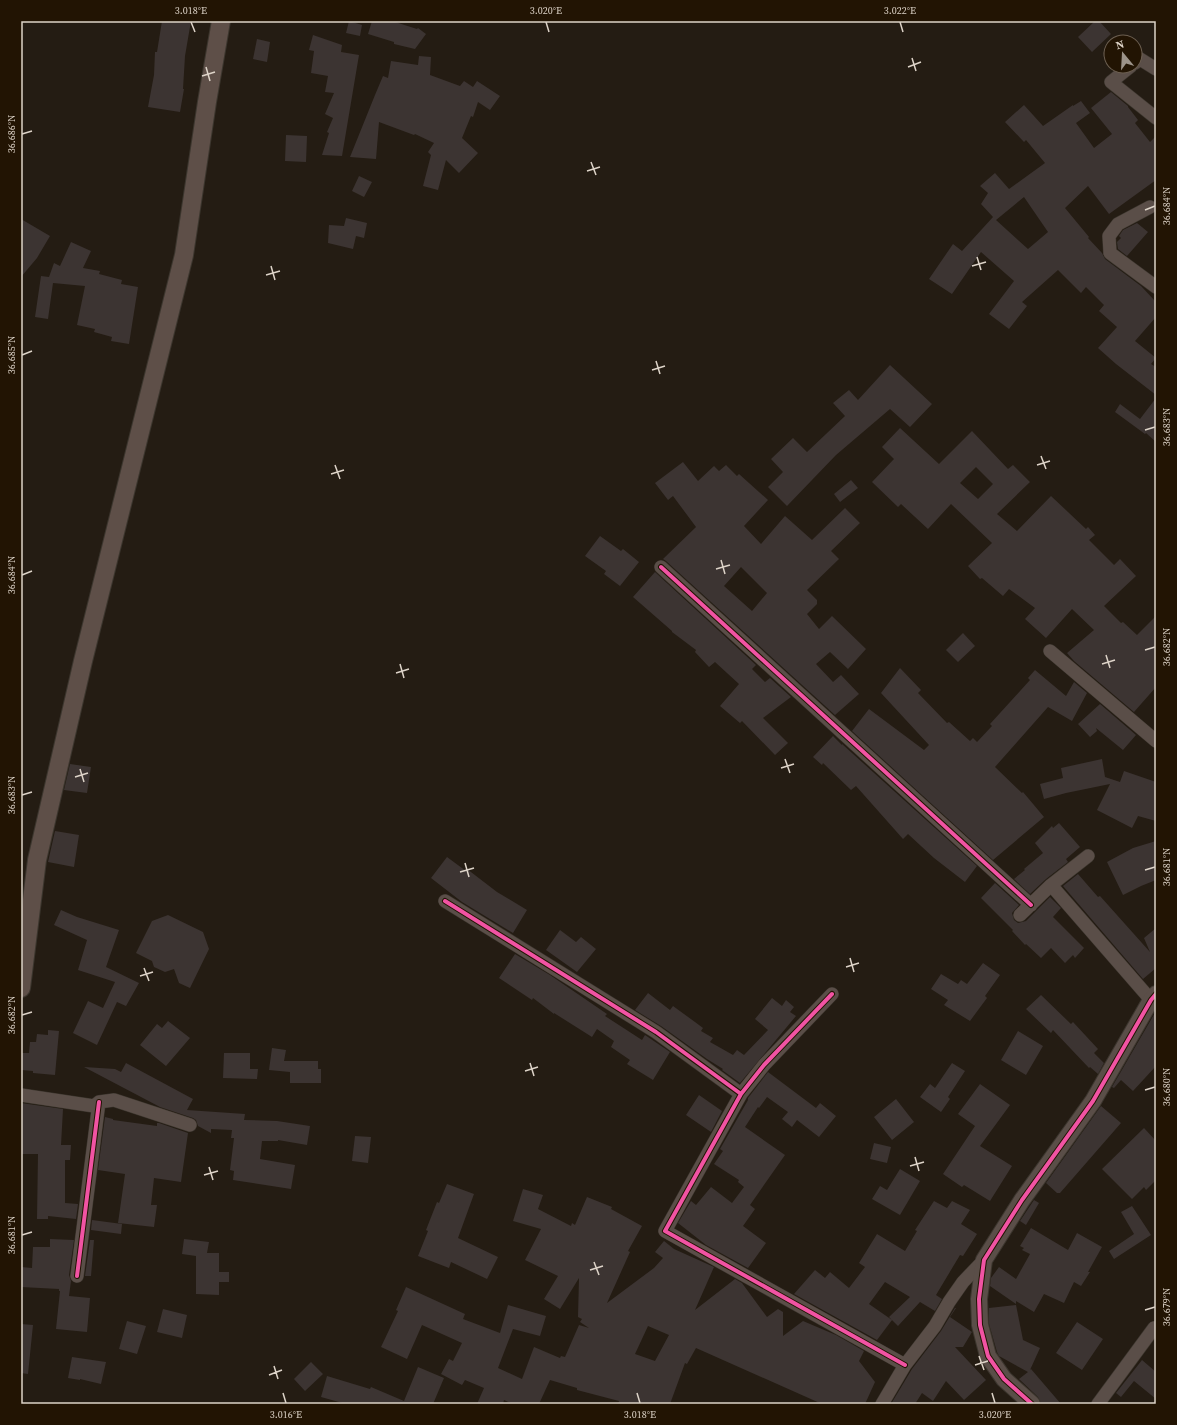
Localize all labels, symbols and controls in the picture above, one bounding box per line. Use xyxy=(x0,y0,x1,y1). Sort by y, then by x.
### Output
text: 3.018°E xyxy=(175,4,207,17)
text: 3.020°E xyxy=(530,4,562,17)
text: 3.022°E xyxy=(884,4,916,17)
north arrow xyxy=(1103,34,1143,74)
text: N xyxy=(1114,37,1126,53)
text: 36.686°N xyxy=(5,115,18,153)
text: 36.684°N xyxy=(1160,187,1173,225)
text: 36.685°N xyxy=(5,336,18,374)
text: 36.683°N xyxy=(1160,408,1173,446)
text: 36.684°N xyxy=(5,556,18,594)
text: 36.682°N xyxy=(1160,628,1173,666)
text: 36.683°N xyxy=(5,776,18,814)
text: 36.681°N xyxy=(1160,848,1173,886)
text: 36.682°N xyxy=(5,996,18,1034)
text: 36.680°N xyxy=(1160,1068,1173,1106)
text: 36.681°N xyxy=(5,1216,18,1254)
text: 36.679°N xyxy=(1160,1288,1173,1326)
text: 3.016°E xyxy=(270,1408,302,1421)
text: 3.018°E xyxy=(624,1408,656,1421)
text: 3.020°E xyxy=(979,1408,1011,1421)

